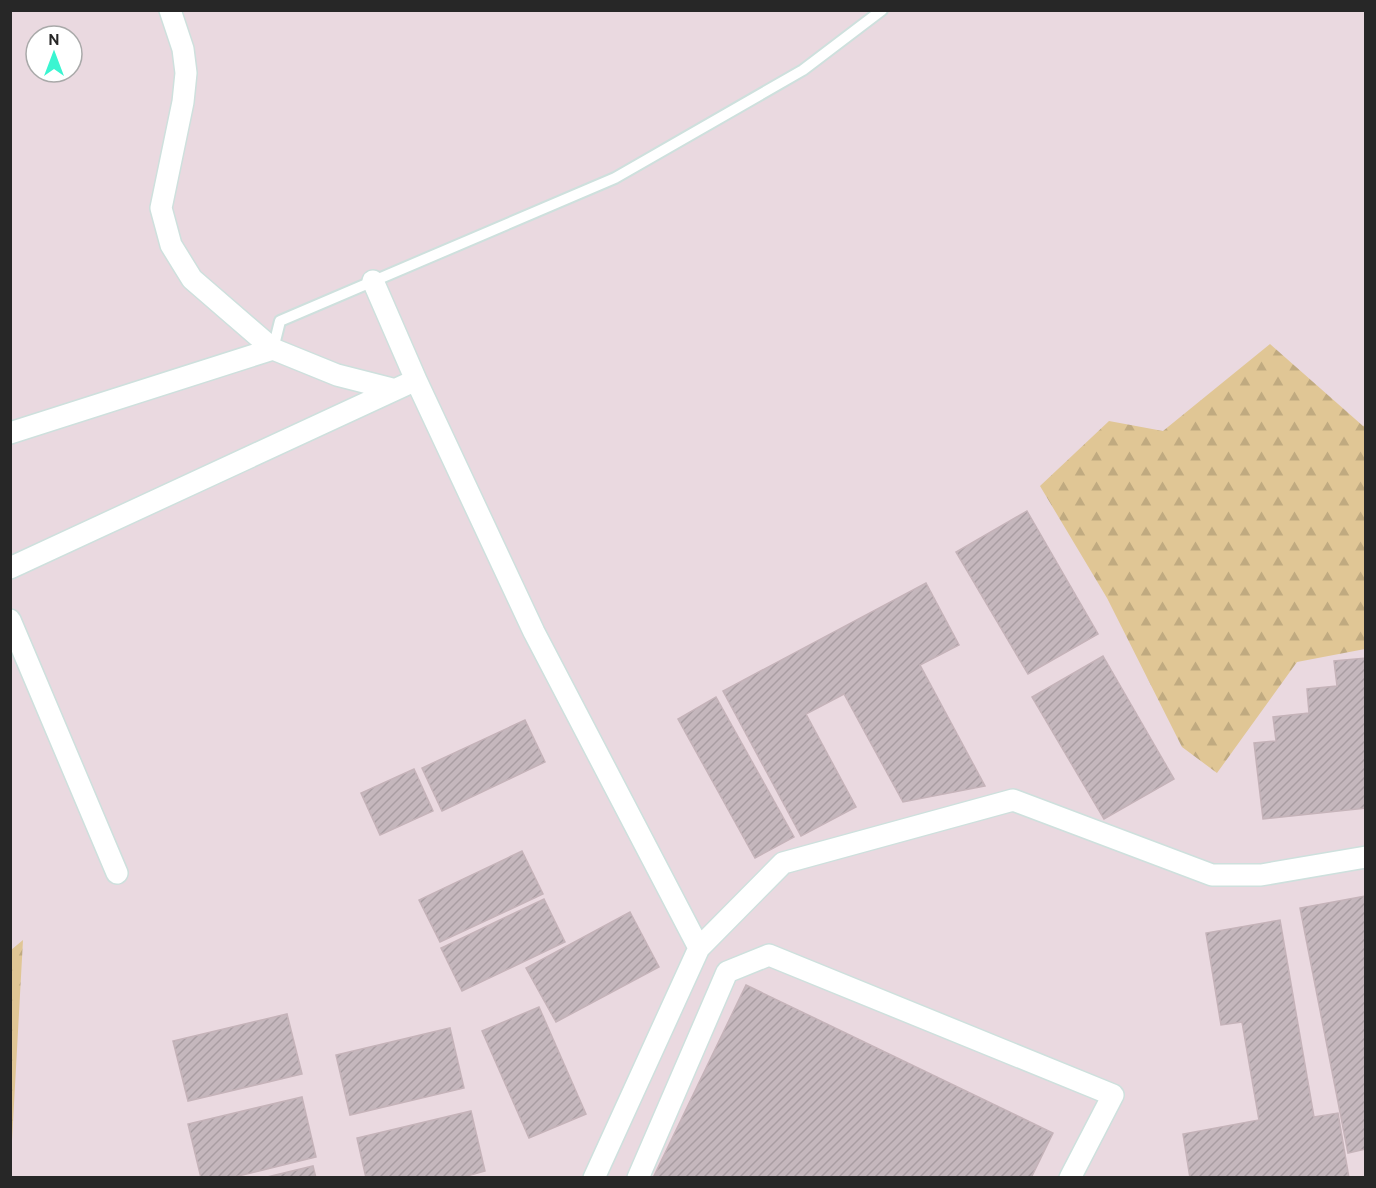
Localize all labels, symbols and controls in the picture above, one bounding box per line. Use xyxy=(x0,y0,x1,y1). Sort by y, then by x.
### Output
north arrow xyxy=(24,24,84,84)
text: N xyxy=(48,30,60,49)

